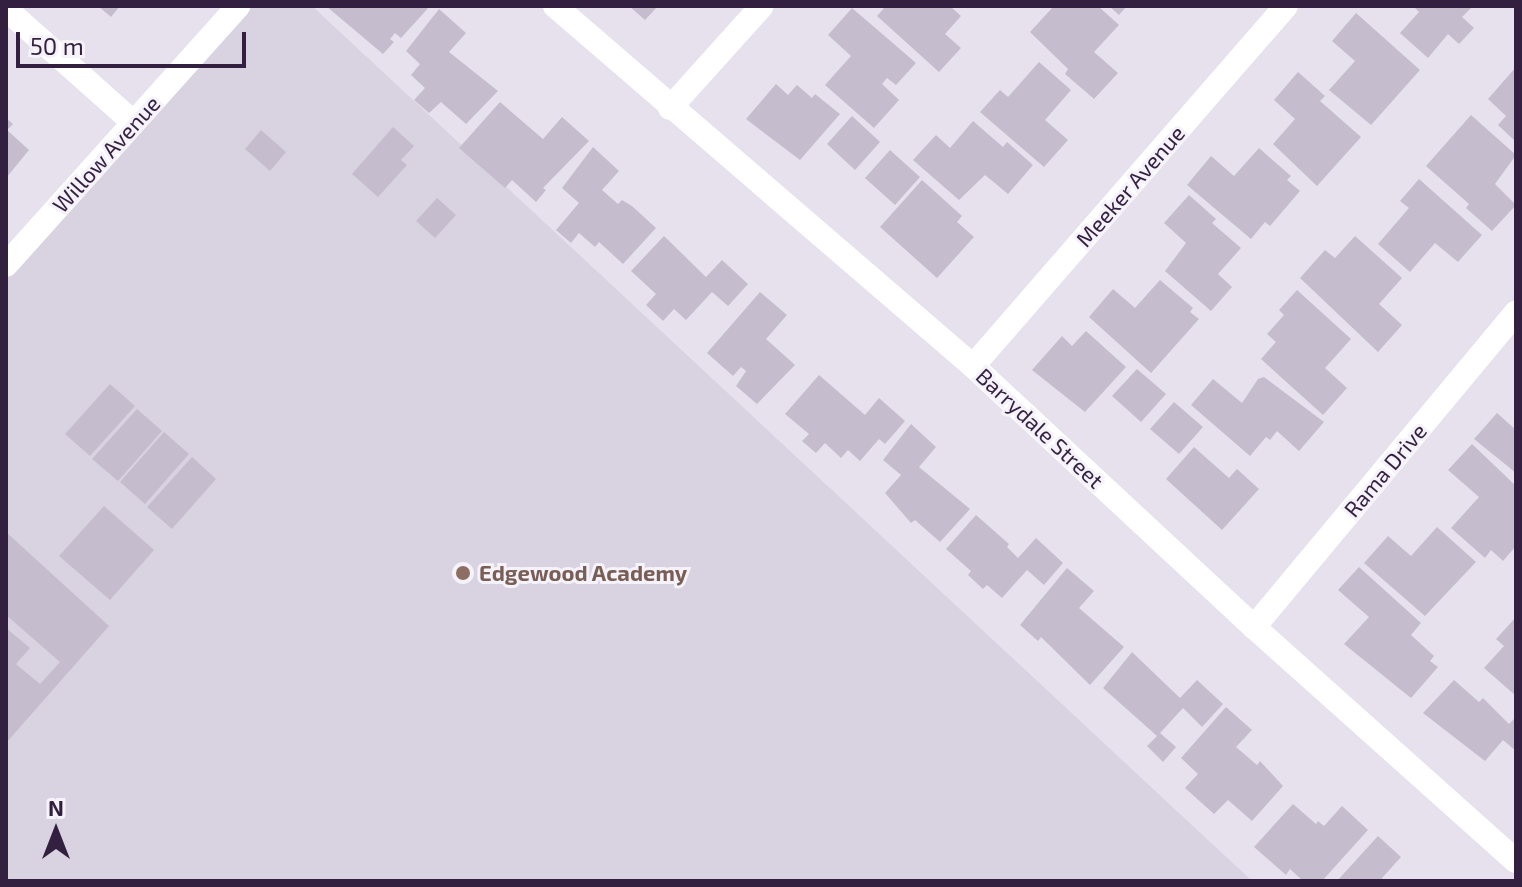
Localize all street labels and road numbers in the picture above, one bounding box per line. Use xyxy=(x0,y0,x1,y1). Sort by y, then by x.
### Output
street label: Willow Avenue xyxy=(46,90,166,218)
street label: Meeker Avenue xyxy=(1070,120,1190,252)
street label: Barrydale Street xyxy=(971,362,1109,494)
street label: Rama Drive xyxy=(1338,418,1432,522)

